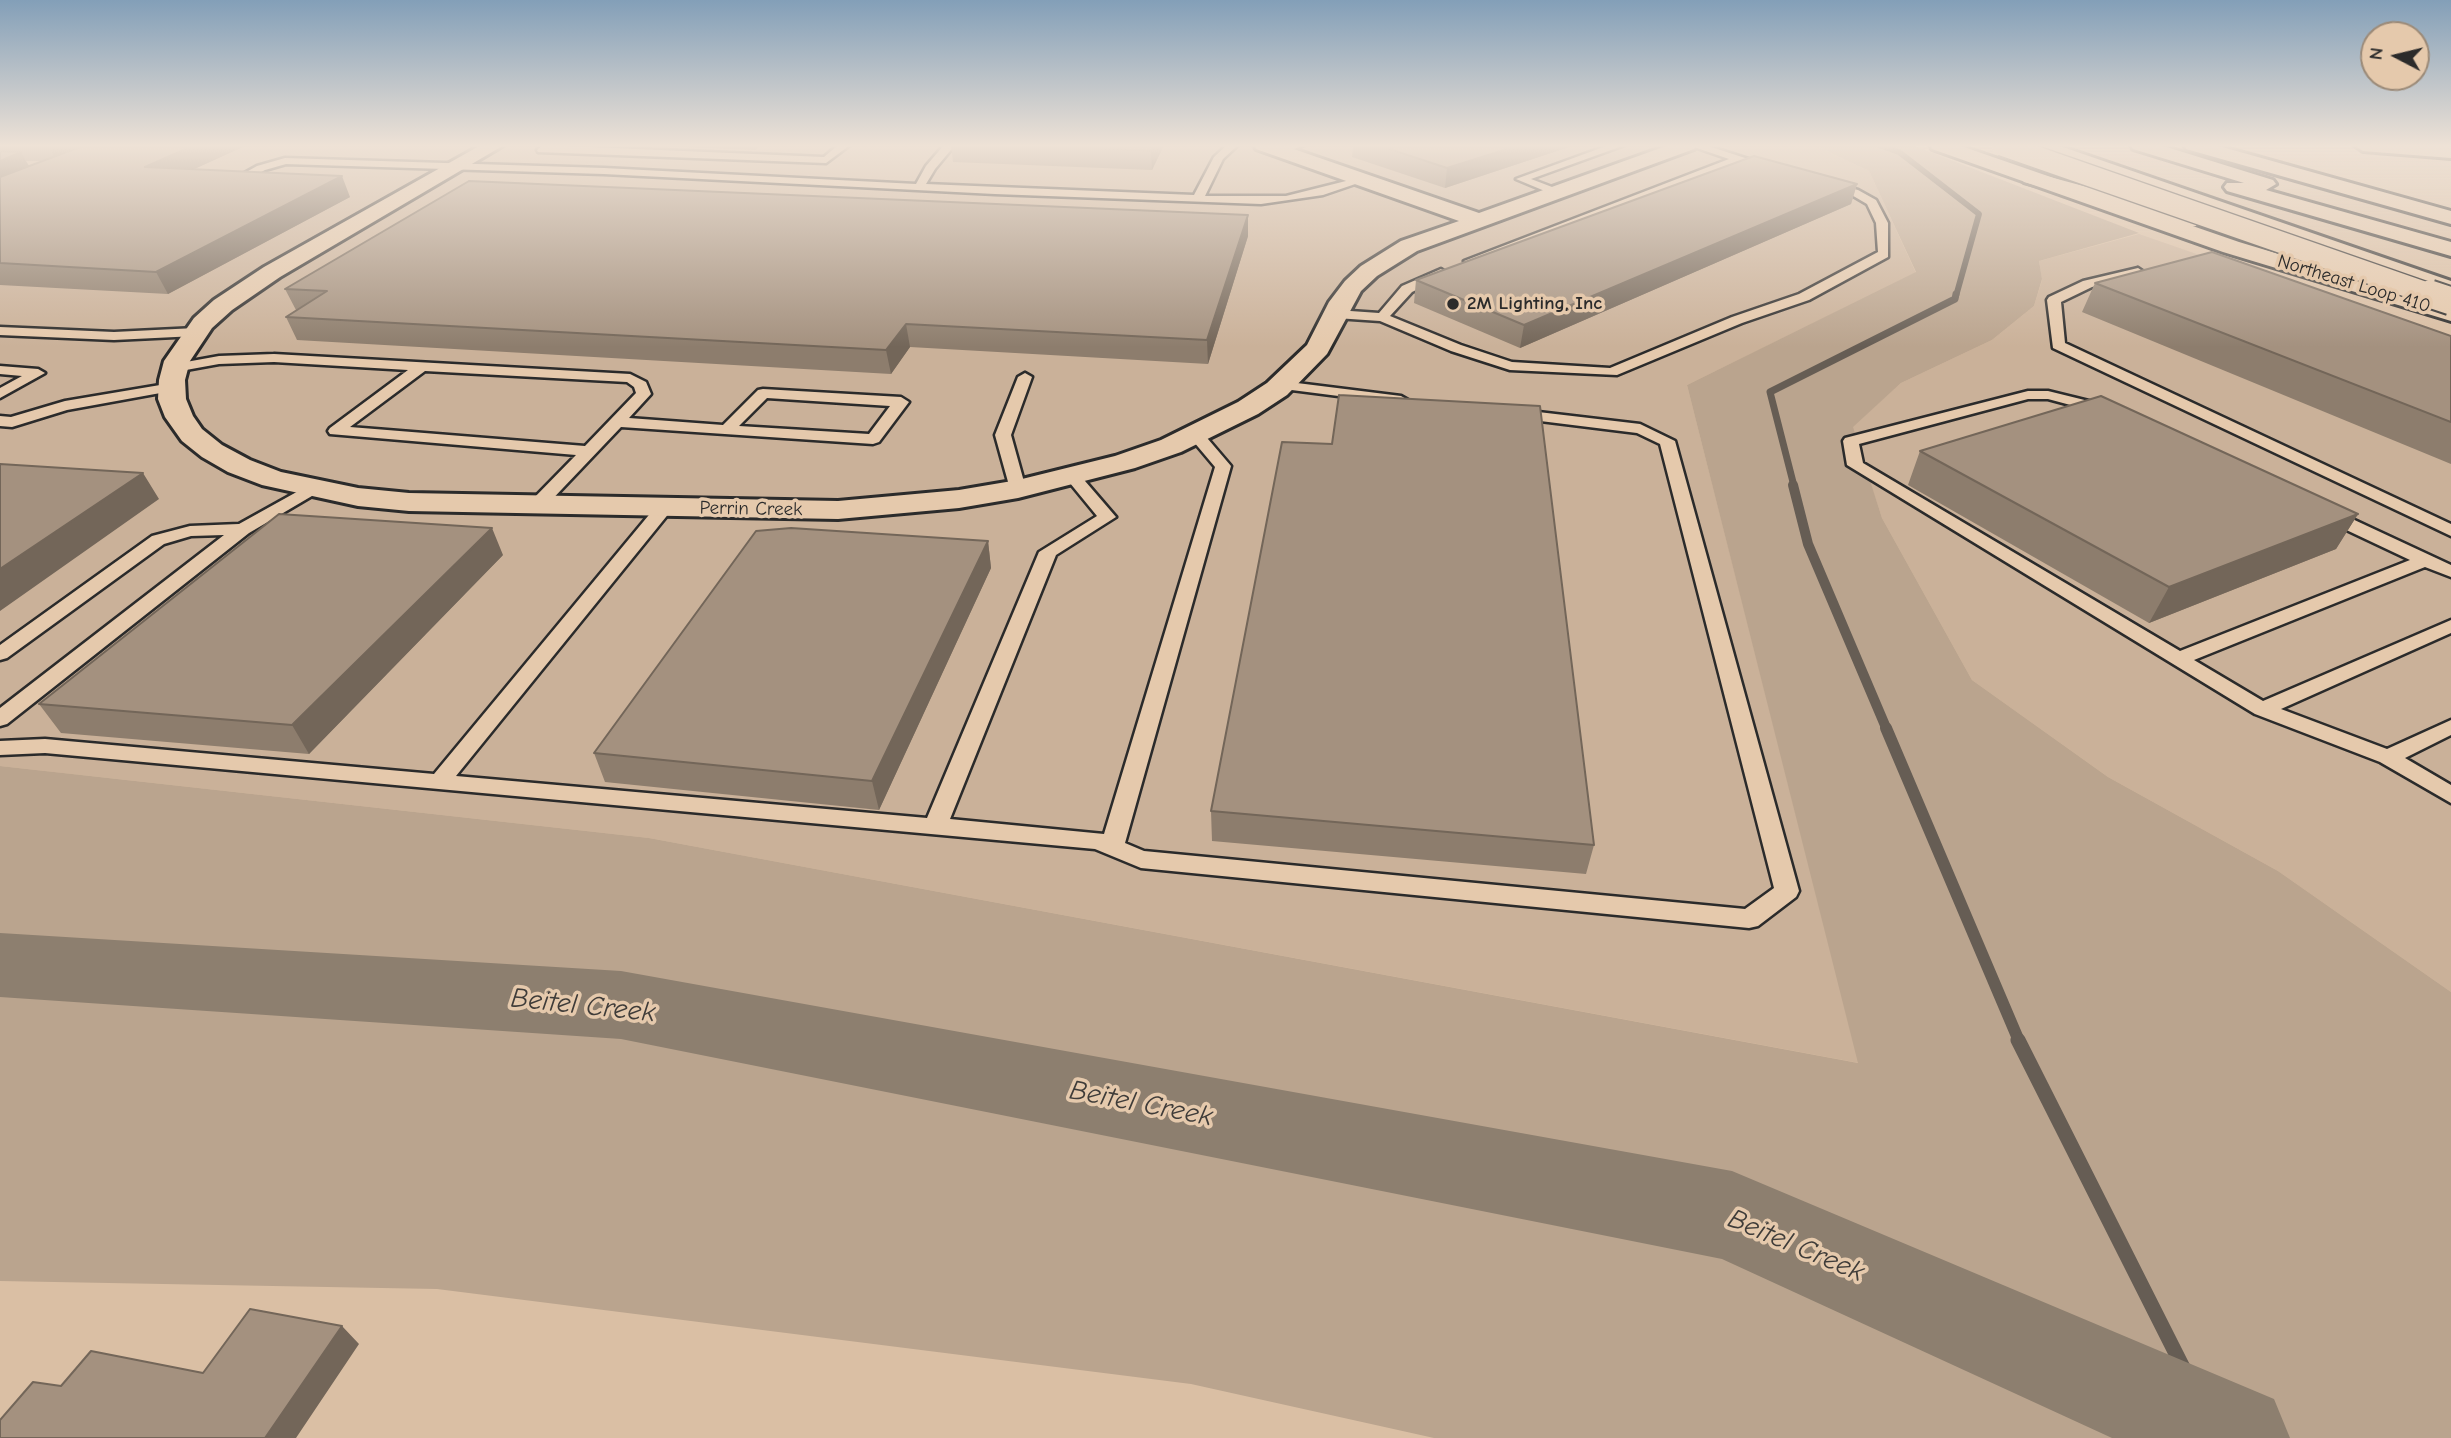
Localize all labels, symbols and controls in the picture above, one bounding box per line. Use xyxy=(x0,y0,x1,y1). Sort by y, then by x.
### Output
north arrow xyxy=(2360,21,2430,91)
text: N xyxy=(2364,46,2388,61)
street label: Northeast Loop 410 xyxy=(2275,250,2433,318)
place label: 2M Lighting, Inc xyxy=(1467,293,1602,315)
marker: 2M Lighting, Inc xyxy=(1445,296,1461,312)
street label: Perrin Creek xyxy=(699,497,803,521)
water label: Beitel Creek xyxy=(509,982,657,1030)
water label: Beitel Creek xyxy=(1067,1074,1215,1134)
water label: Beitel Creek xyxy=(1723,1202,1869,1290)

